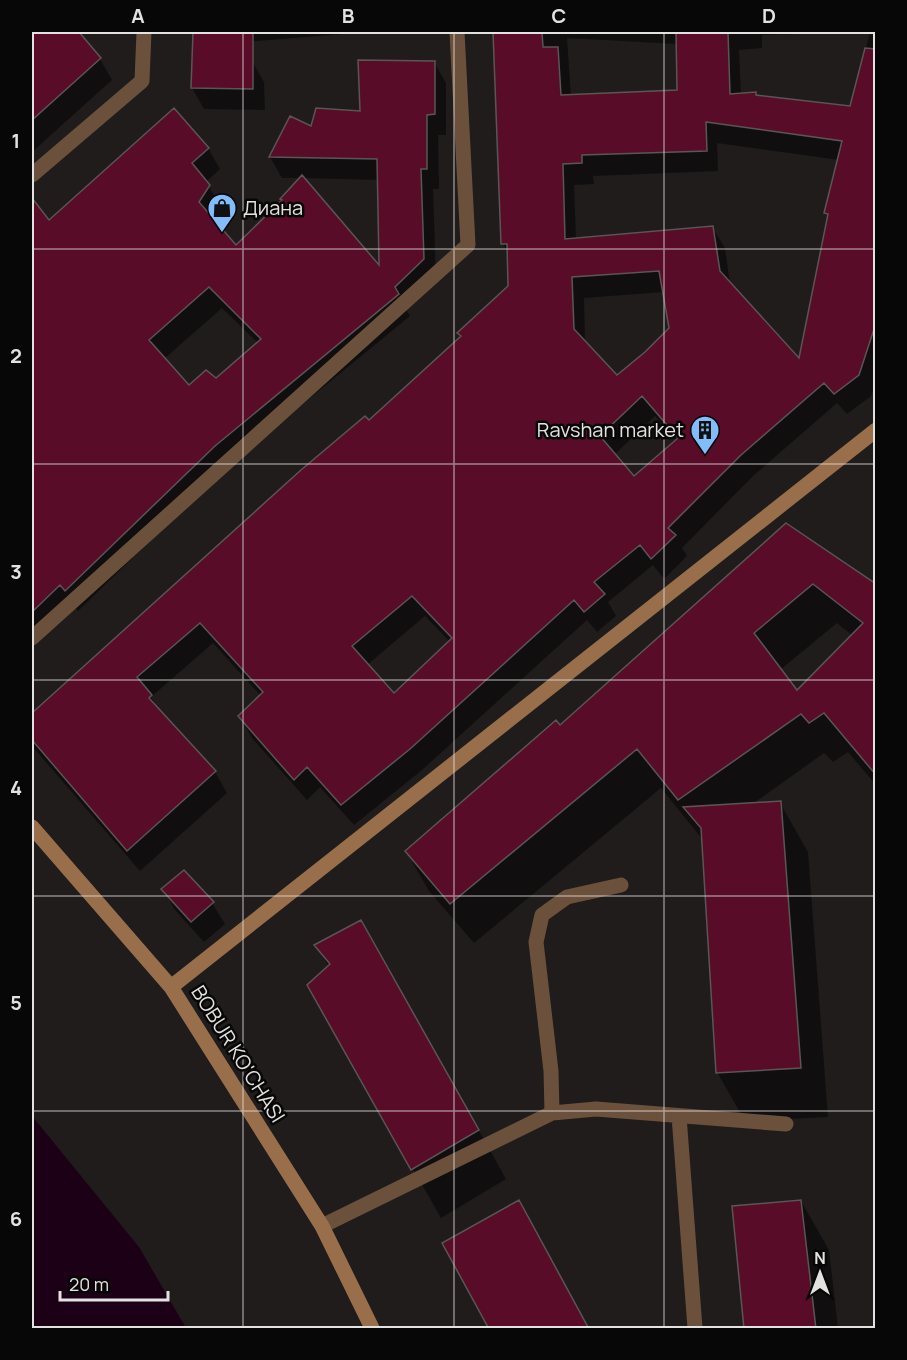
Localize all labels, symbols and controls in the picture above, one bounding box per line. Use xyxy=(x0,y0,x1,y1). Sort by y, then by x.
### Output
text: A xyxy=(131,2,145,29)
text: B xyxy=(342,2,355,29)
text: C xyxy=(552,2,566,29)
text: D xyxy=(762,2,776,29)
text: 1 xyxy=(12,127,20,154)
shop icon: Диана xyxy=(206,192,238,234)
place label: Диана xyxy=(243,194,303,221)
text: 2 xyxy=(10,342,22,369)
building icon: Ravshan market xyxy=(689,414,721,456)
place label: Ravshan market xyxy=(537,416,684,443)
text: 3 xyxy=(10,558,22,585)
text: 4 xyxy=(10,774,22,801)
street label: BOBUR KO'CHASI xyxy=(185,980,291,1127)
text: 5 xyxy=(10,989,22,1016)
text: 6 xyxy=(10,1205,22,1232)
north arrow xyxy=(790,1243,850,1303)
text: N xyxy=(814,1247,826,1269)
scale bar xyxy=(60,1264,168,1302)
text: 20 m xyxy=(69,1272,109,1296)

